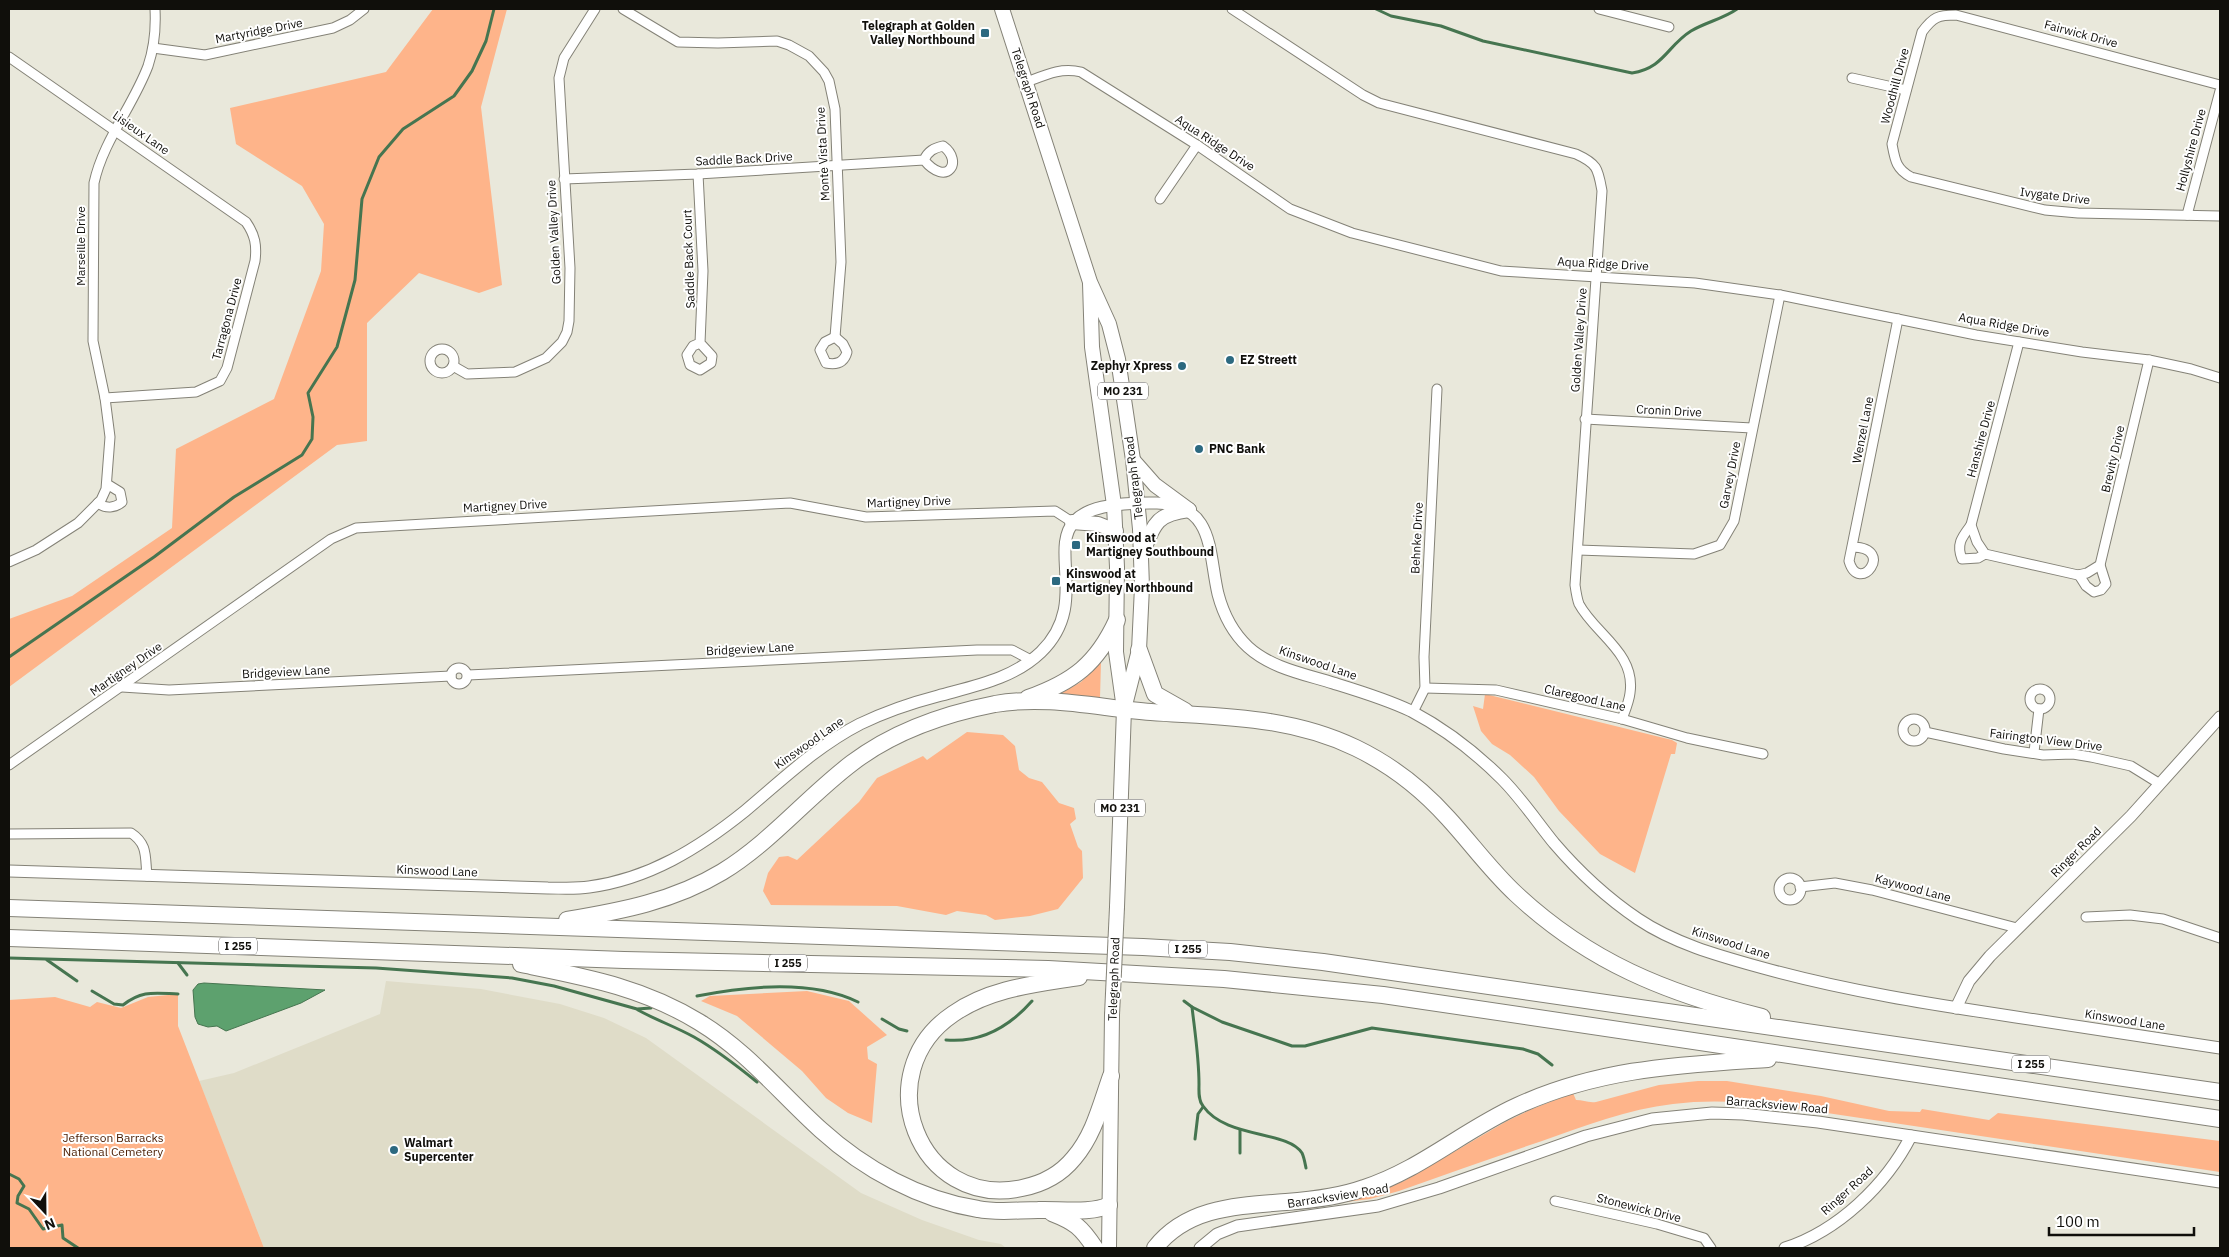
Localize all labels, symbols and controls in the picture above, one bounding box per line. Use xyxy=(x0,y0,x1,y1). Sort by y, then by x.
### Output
street label: Martyridge Drive xyxy=(214,15,304,46)
street label: Fairwick Drive xyxy=(2043,17,2120,51)
place label: Telegraph at Golden Valley Northbound xyxy=(862,18,975,47)
marker: Telegraph at Golden Valley Northbound xyxy=(979,27,991,39)
street label: Telegraph Road xyxy=(1008,46,1049,130)
street label: Woodhill Drive xyxy=(1877,46,1912,125)
street label: Monte Vista Drive xyxy=(813,106,832,201)
street label: Hollyshire Drive xyxy=(2172,107,2209,193)
street label: Lisieux Lane xyxy=(110,108,173,158)
street label: Aqua Ridge Drive xyxy=(1173,111,1258,174)
street label: Saddle Back Drive xyxy=(695,148,793,169)
street label: Golden Valley Drive xyxy=(543,179,564,285)
street label: Ivygate Drive xyxy=(2019,184,2091,207)
street label: Marseille Drive xyxy=(73,206,88,286)
street label: Saddle Back Court xyxy=(679,209,698,309)
street label: Aqua Ridge Drive xyxy=(1557,254,1650,273)
street label: Tarragona Drive xyxy=(208,276,245,362)
street label: Golden Valley Drive xyxy=(1567,287,1590,393)
street label: Aqua Ridge Drive xyxy=(1958,309,2051,340)
place label: EZ Streett xyxy=(1240,352,1297,367)
marker: EZ Streett xyxy=(1224,354,1236,366)
place label: Zephyr Xpress xyxy=(1091,358,1172,373)
marker: Zephyr Xpress xyxy=(1176,360,1188,372)
road number: MO 231 xyxy=(1098,382,1148,400)
street label: Wenzel Lane xyxy=(1849,395,1876,465)
street label: Hanshire Drive xyxy=(1963,398,1998,479)
street label: Cronin Drive xyxy=(1636,401,1703,420)
street label: Brevity Drive xyxy=(2098,423,2128,494)
street label: Telegraph Road xyxy=(1121,436,1146,521)
street label: Garvey Drive xyxy=(1716,440,1743,510)
place label: PNC Bank xyxy=(1209,441,1265,456)
marker: PNC Bank xyxy=(1193,443,1205,455)
street label: Martigney Drive xyxy=(867,493,952,510)
street label: Martigney Drive xyxy=(463,496,548,515)
street label: Behnke Drive xyxy=(1407,501,1426,574)
place label: Kinswood at Martigney Southbound xyxy=(1086,530,1214,559)
marker: Kinswood at Martigney Southbound xyxy=(1070,539,1082,551)
place label: Kinswood at Martigney Northbound xyxy=(1066,566,1193,595)
marker: Kinswood at Martigney Northbound xyxy=(1050,575,1062,587)
street label: Martigney Drive xyxy=(87,638,165,699)
street label: Bridgeview Lane xyxy=(706,639,795,658)
street label: Kinswood Lane xyxy=(1277,642,1359,683)
street label: Bridgeview Lane xyxy=(242,662,331,681)
street label: Claregood Lane xyxy=(1543,681,1628,714)
street label: Kinswood Lane xyxy=(771,713,847,772)
street label: Fairington View Drive xyxy=(1989,725,2104,754)
road number: MO 231 xyxy=(1095,800,1145,816)
street label: Ringer Road xyxy=(2047,823,2104,880)
street label: Kinswood Lane xyxy=(396,862,478,879)
street label: Kaywood Lane xyxy=(1874,870,1953,905)
street label: Kinswood Lane xyxy=(1690,923,1773,962)
street label: Telegraph Road xyxy=(1105,937,1122,1021)
road number: I 255 xyxy=(219,938,257,954)
road number: I 255 xyxy=(1169,941,1207,958)
road number: I 255 xyxy=(769,954,807,971)
street label: Kinswood Lane xyxy=(2084,1006,2167,1033)
road number: I 255 xyxy=(2012,1056,2050,1072)
street label: Barracksview Road xyxy=(1725,1093,1829,1116)
park label: Jefferson Barracks National Cemetery xyxy=(62,1130,164,1159)
place label: Walmart Supercenter xyxy=(404,1135,474,1164)
marker: Walmart Supercenter xyxy=(388,1144,400,1156)
street label: Ringer Road xyxy=(1817,1163,1876,1218)
street label: Barracksview Road xyxy=(1286,1180,1390,1211)
north arrow xyxy=(20,1187,70,1237)
street label: Stonewick Drive xyxy=(1595,1190,1683,1225)
scale bar xyxy=(2049,1204,2194,1236)
text: 100 m xyxy=(2056,1212,2100,1231)
text: N xyxy=(42,1214,58,1234)

